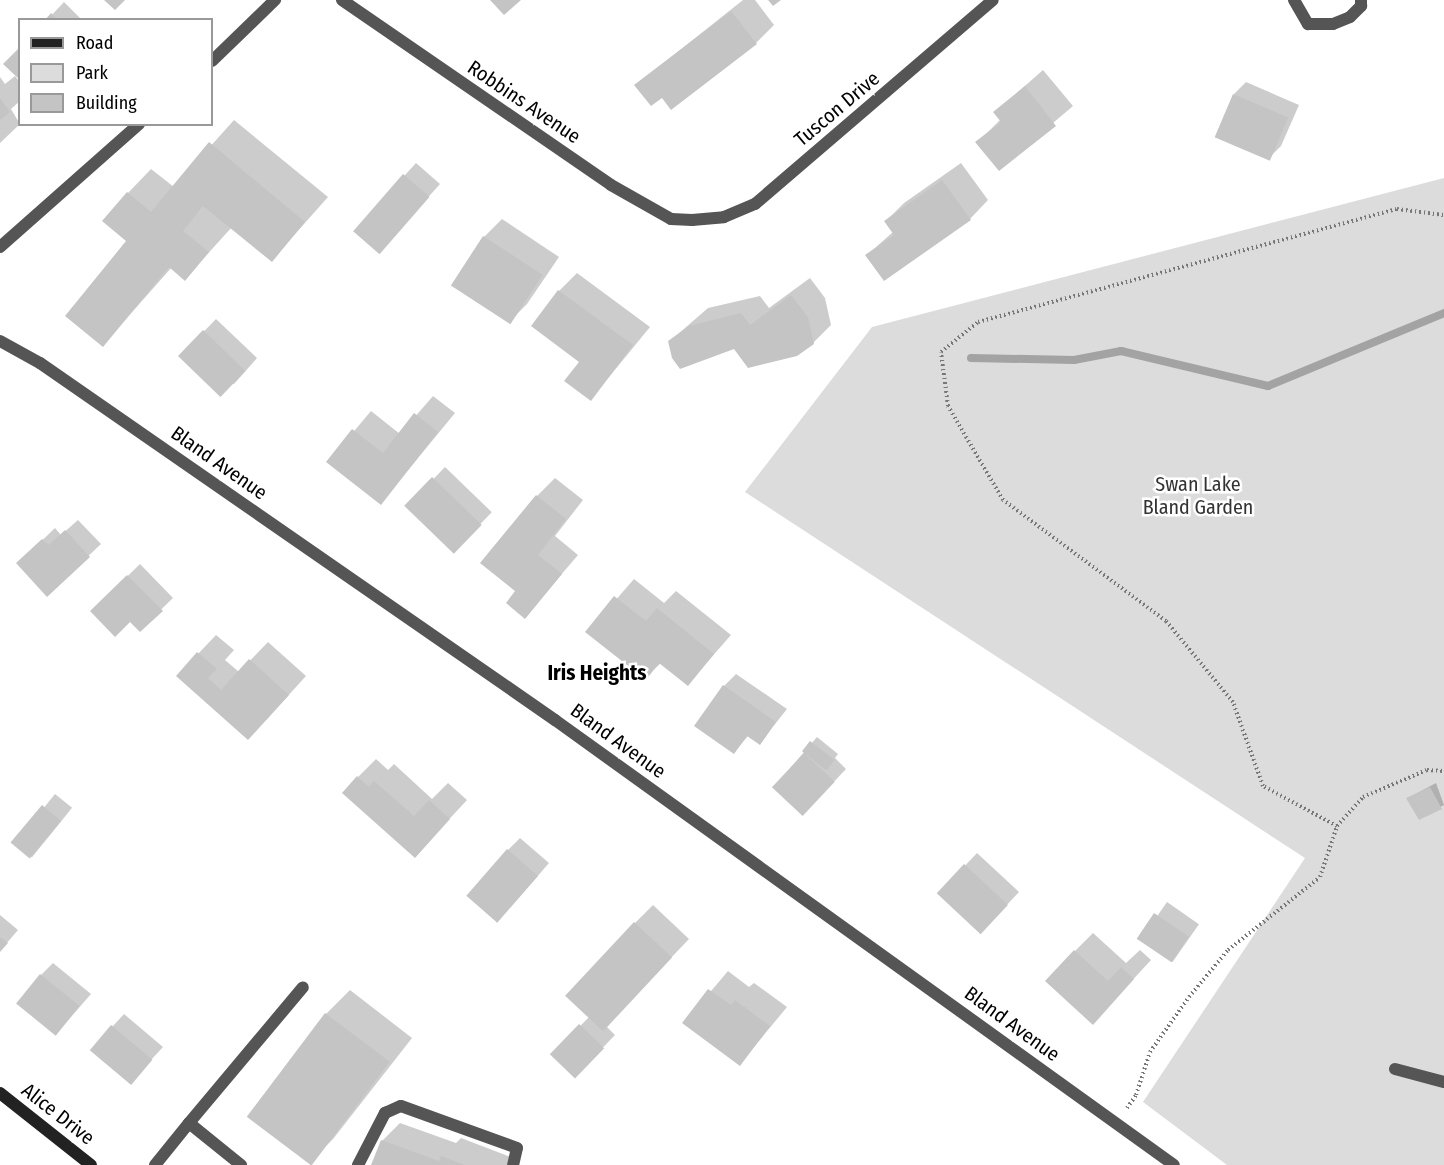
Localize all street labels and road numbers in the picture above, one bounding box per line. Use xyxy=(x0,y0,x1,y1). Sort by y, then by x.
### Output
street label: Robbins Avenue xyxy=(463,55,585,149)
street label: Tuscon Drive xyxy=(790,66,884,152)
street label: Bland Avenue xyxy=(166,421,272,505)
street label: Bland Avenue xyxy=(566,698,670,784)
street label: Bland Avenue xyxy=(960,981,1064,1067)
street label: Alice Drive xyxy=(17,1078,99,1150)

